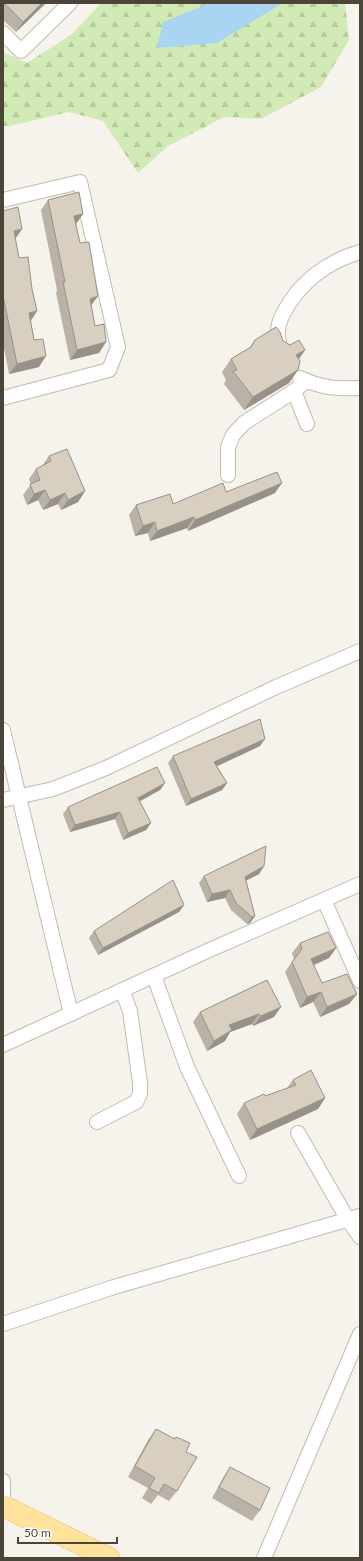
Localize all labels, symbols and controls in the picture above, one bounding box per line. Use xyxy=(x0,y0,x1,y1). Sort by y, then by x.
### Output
scale bar xyxy=(18,1519,117,1545)
text: 50 m xyxy=(24,1525,51,1540)

